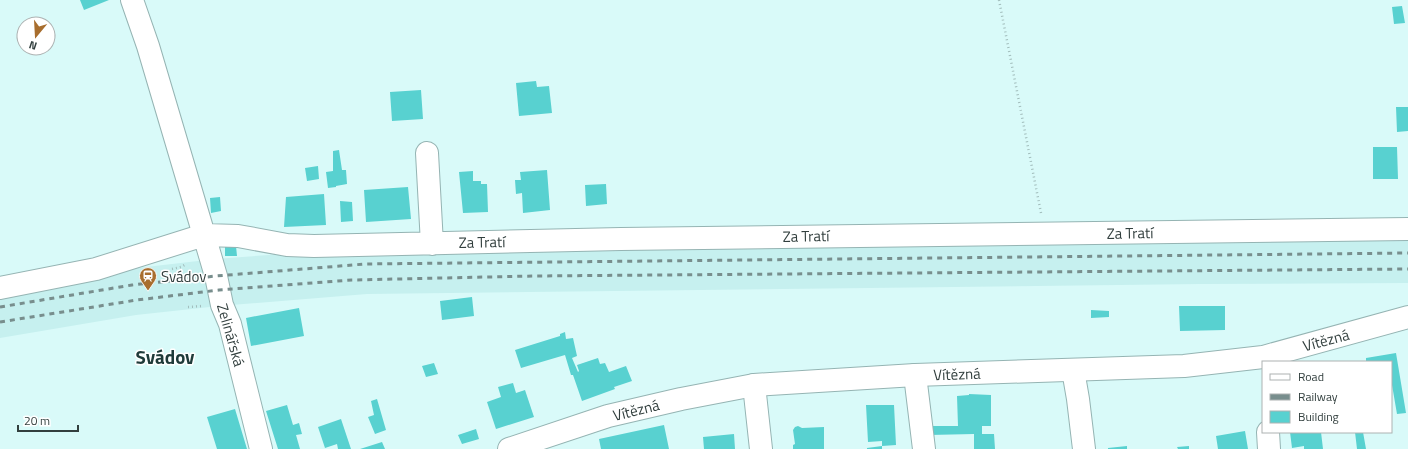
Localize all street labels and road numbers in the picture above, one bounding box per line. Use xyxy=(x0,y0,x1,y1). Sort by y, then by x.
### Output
street label: Za Tratí xyxy=(1106,221,1155,245)
street label: Za Tratí xyxy=(782,224,831,248)
street label: Za Tratí xyxy=(458,230,507,254)
street label: Zelinářská xyxy=(211,301,251,370)
street label: Vítězná xyxy=(1300,323,1352,357)
street label: Vítězná xyxy=(933,362,981,386)
street label: Vítězná xyxy=(610,393,662,427)

